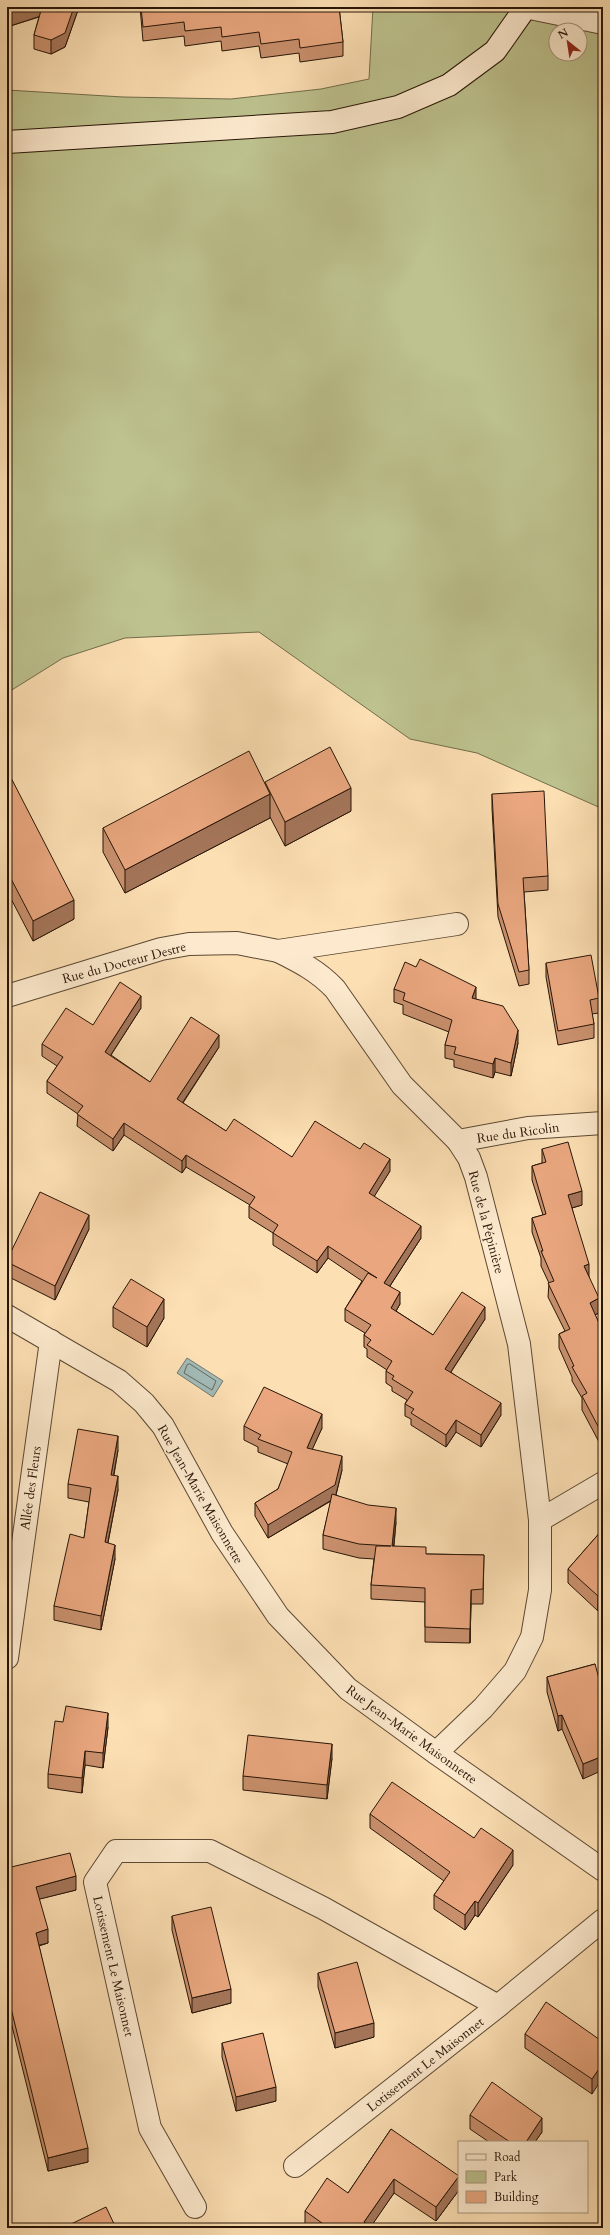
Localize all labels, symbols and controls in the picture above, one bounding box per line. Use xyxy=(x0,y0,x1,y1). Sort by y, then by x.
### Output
north arrow xyxy=(548,22,588,62)
text: N xyxy=(555,25,572,43)
street label: Rue du Docteur Destre xyxy=(60,938,188,988)
street label: Rue du Ricolin xyxy=(476,1118,561,1148)
street label: Rue de la Pépinière xyxy=(464,1169,508,1276)
street label: Rue Jean-Marie Maisonnette xyxy=(153,1422,247,1567)
street label: Allée des Fleurs xyxy=(16,1445,46,1531)
street label: Rue Jean-Marie Maisonnette xyxy=(342,1681,481,1789)
street label: Lotissement Le Maisonnet xyxy=(88,1894,138,2038)
street label: Lotissement Le Maisonnet xyxy=(363,2013,488,2116)
legend xyxy=(458,2141,588,2213)
text: Road xyxy=(494,2149,521,2165)
text: Park xyxy=(494,2169,518,2185)
text: Building xyxy=(494,2189,539,2205)

